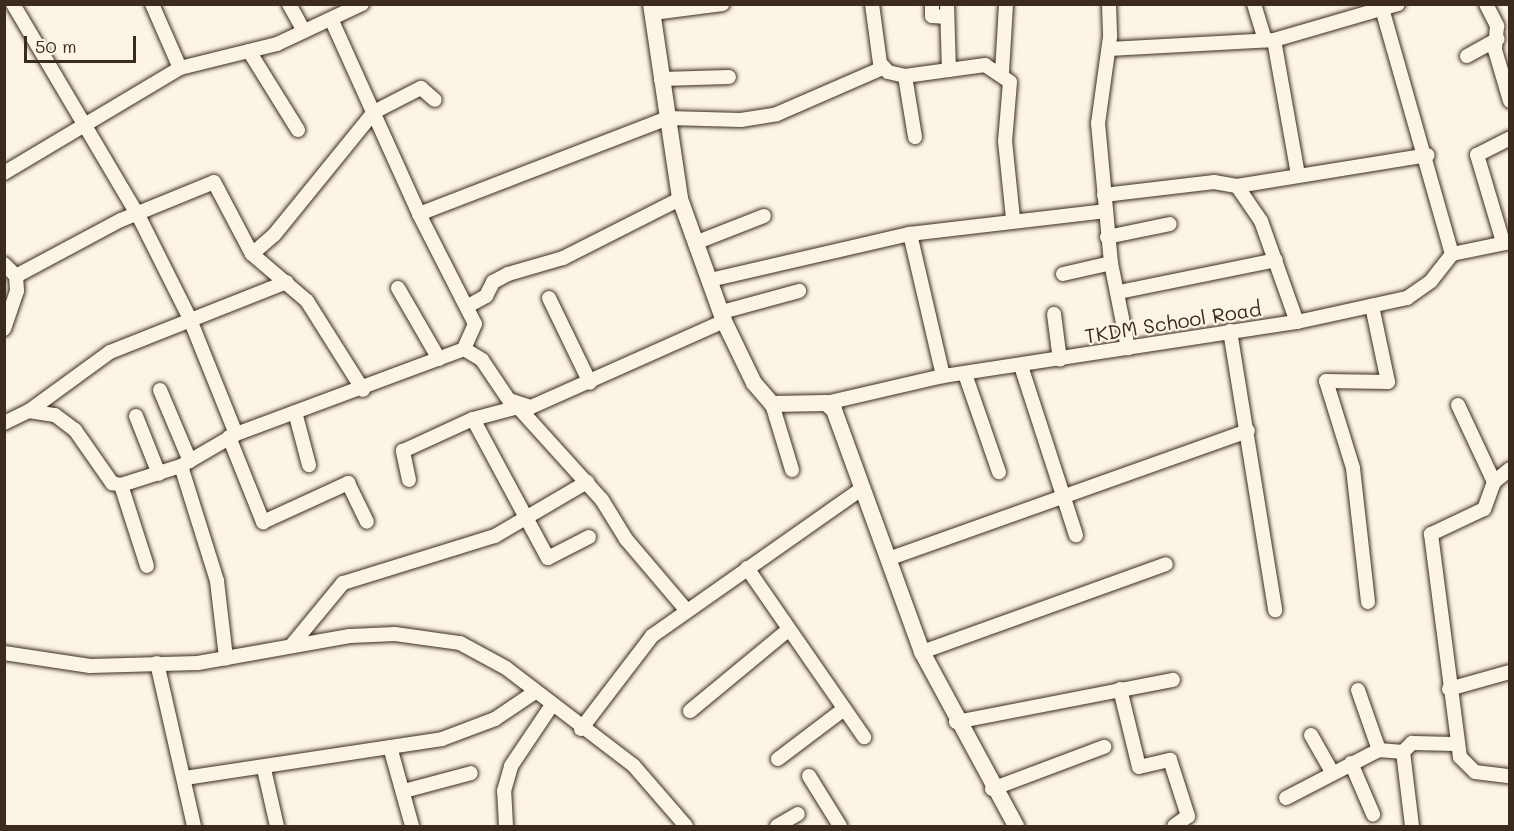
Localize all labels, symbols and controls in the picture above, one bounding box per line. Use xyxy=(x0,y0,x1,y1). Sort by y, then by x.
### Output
scale bar xyxy=(27,24,140,62)
text: 50 m xyxy=(35,34,77,58)
street label: TKDM School Road xyxy=(1083,296,1263,348)

